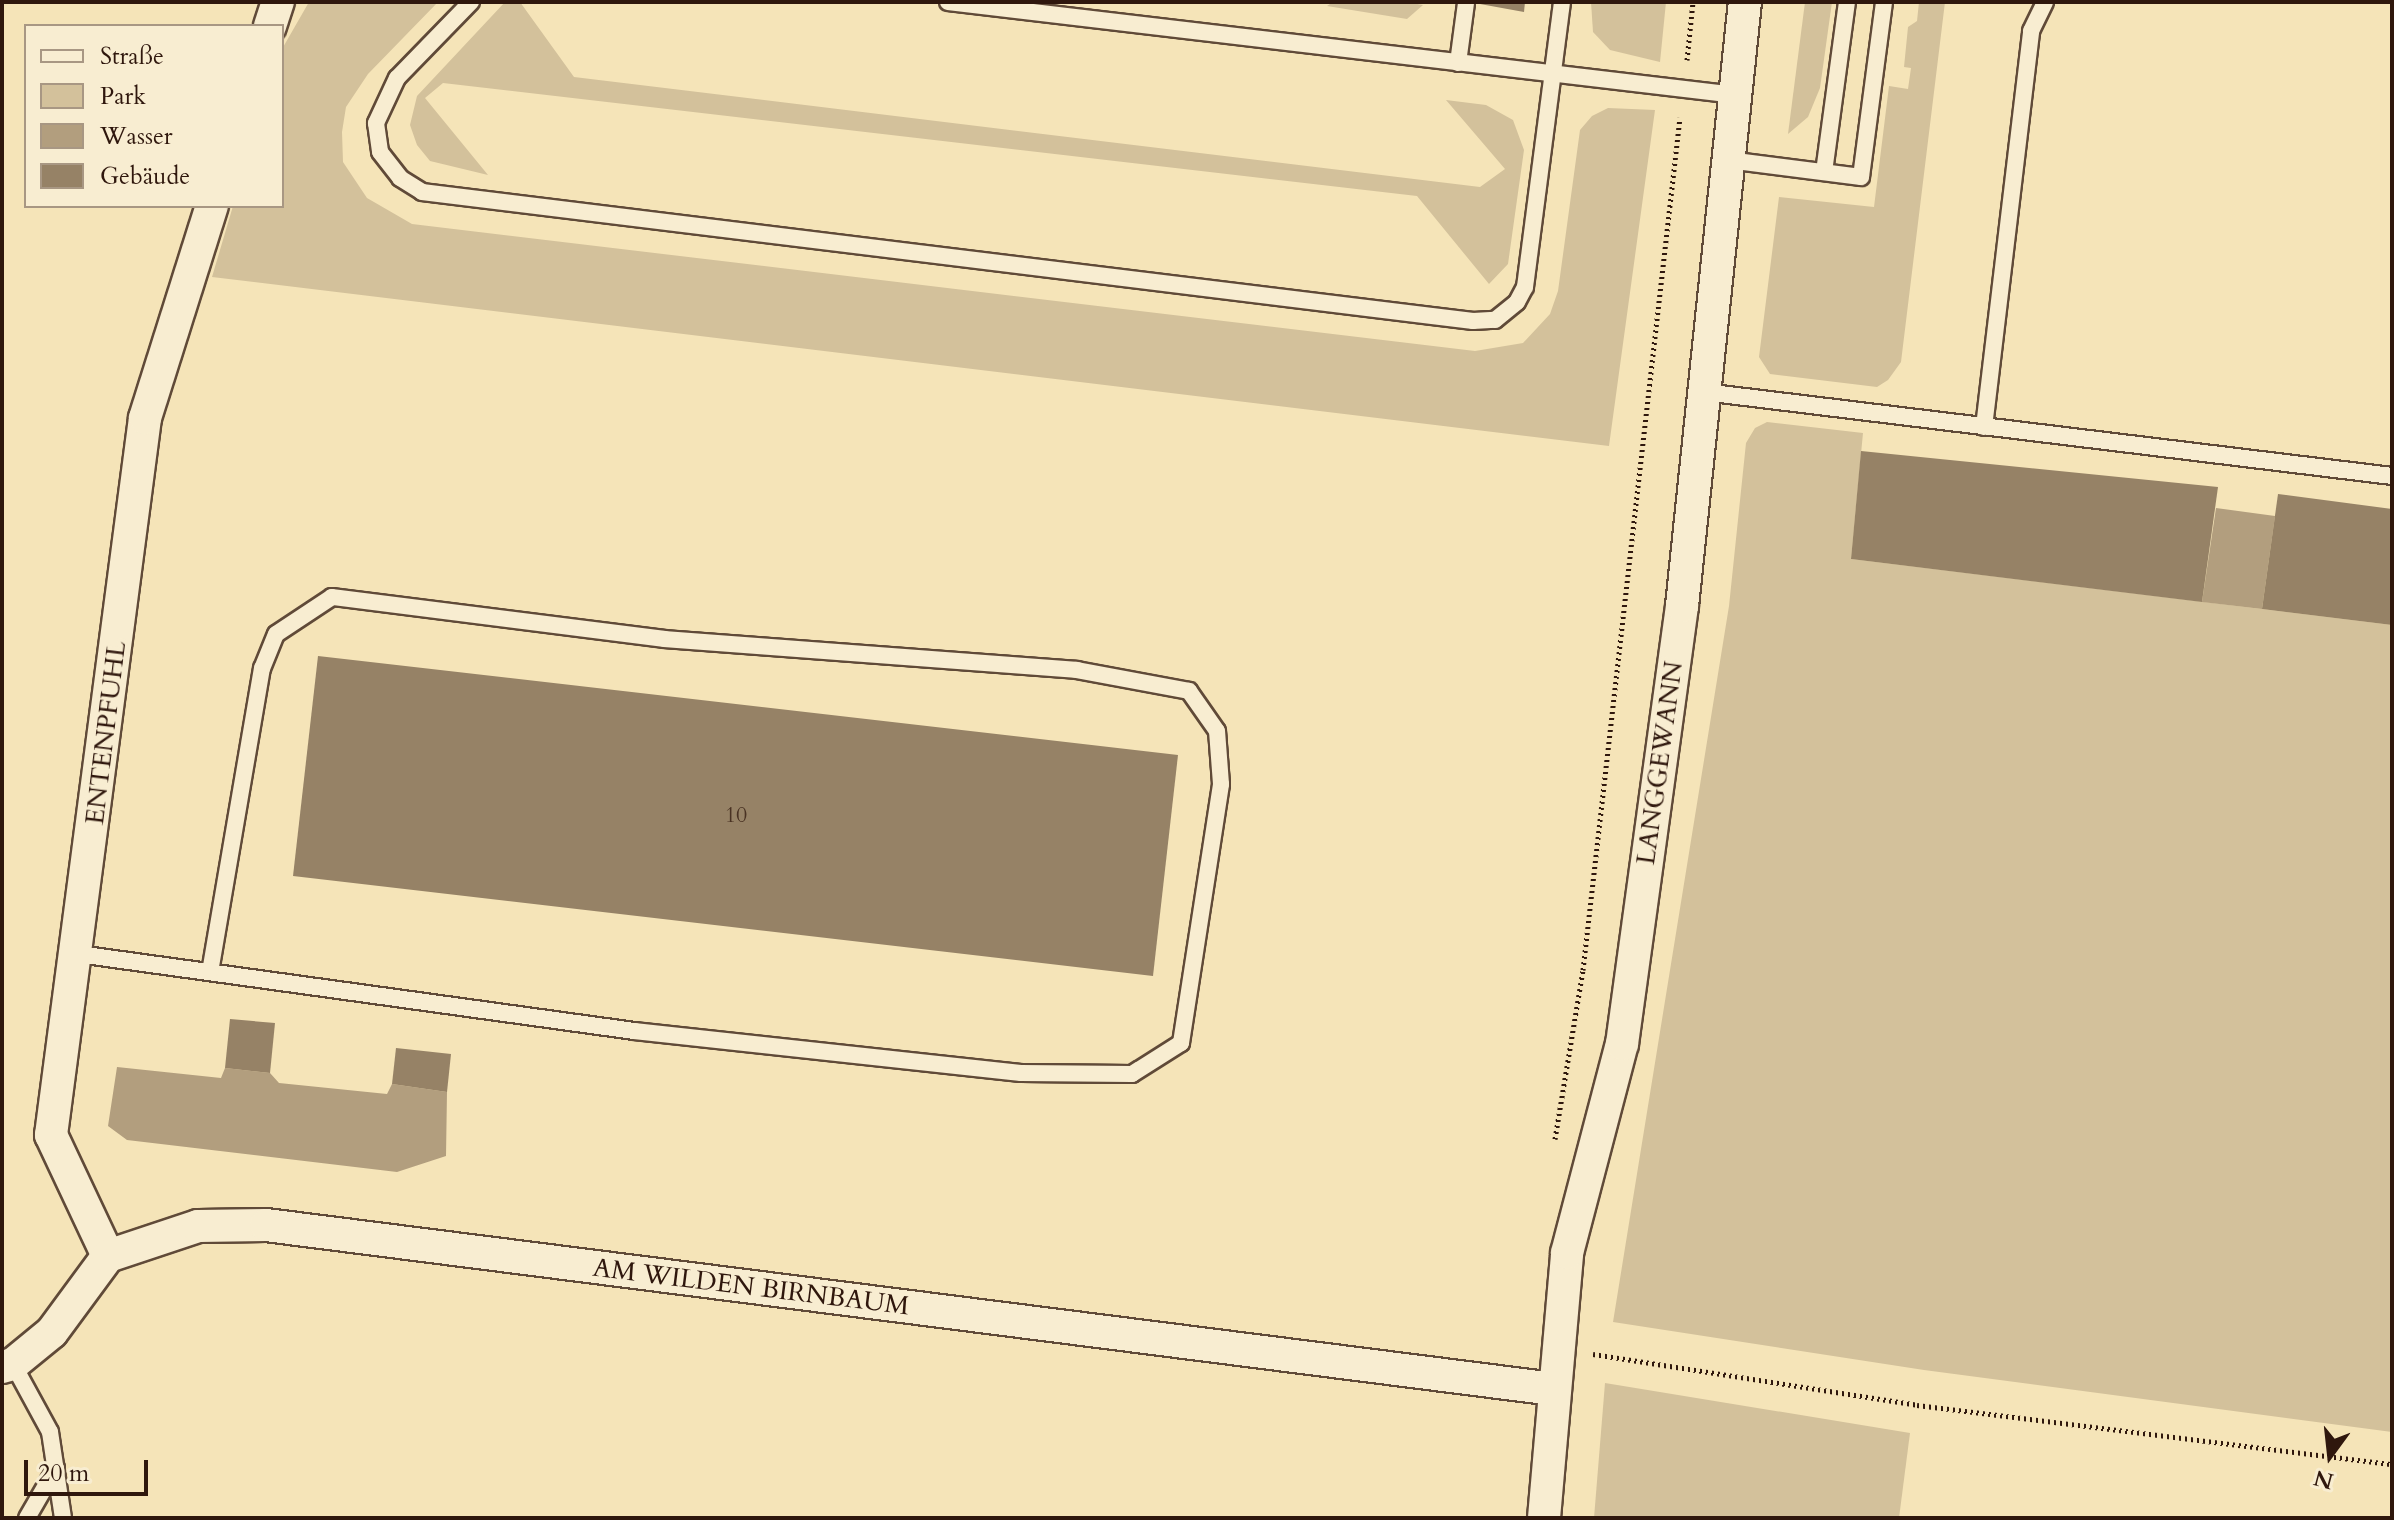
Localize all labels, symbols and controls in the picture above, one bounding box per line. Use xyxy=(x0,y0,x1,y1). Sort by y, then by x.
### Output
legend xyxy=(24,24,284,208)
text: Straße xyxy=(100,40,164,73)
text: Park xyxy=(100,80,146,113)
text: Wasser xyxy=(100,120,173,153)
text: Gebäude xyxy=(100,160,190,193)
street label: ENTENPFUHL xyxy=(79,640,133,826)
street label: LANGGEWANN xyxy=(1630,659,1690,867)
house number: 10 xyxy=(725,803,747,829)
street label: AM WILDEN BIRNBAUM xyxy=(591,1252,911,1322)
north arrow xyxy=(2290,1416,2370,1496)
scale bar xyxy=(28,1444,152,1494)
text: 20 m xyxy=(38,1457,89,1490)
text: N xyxy=(2311,1462,2337,1496)

